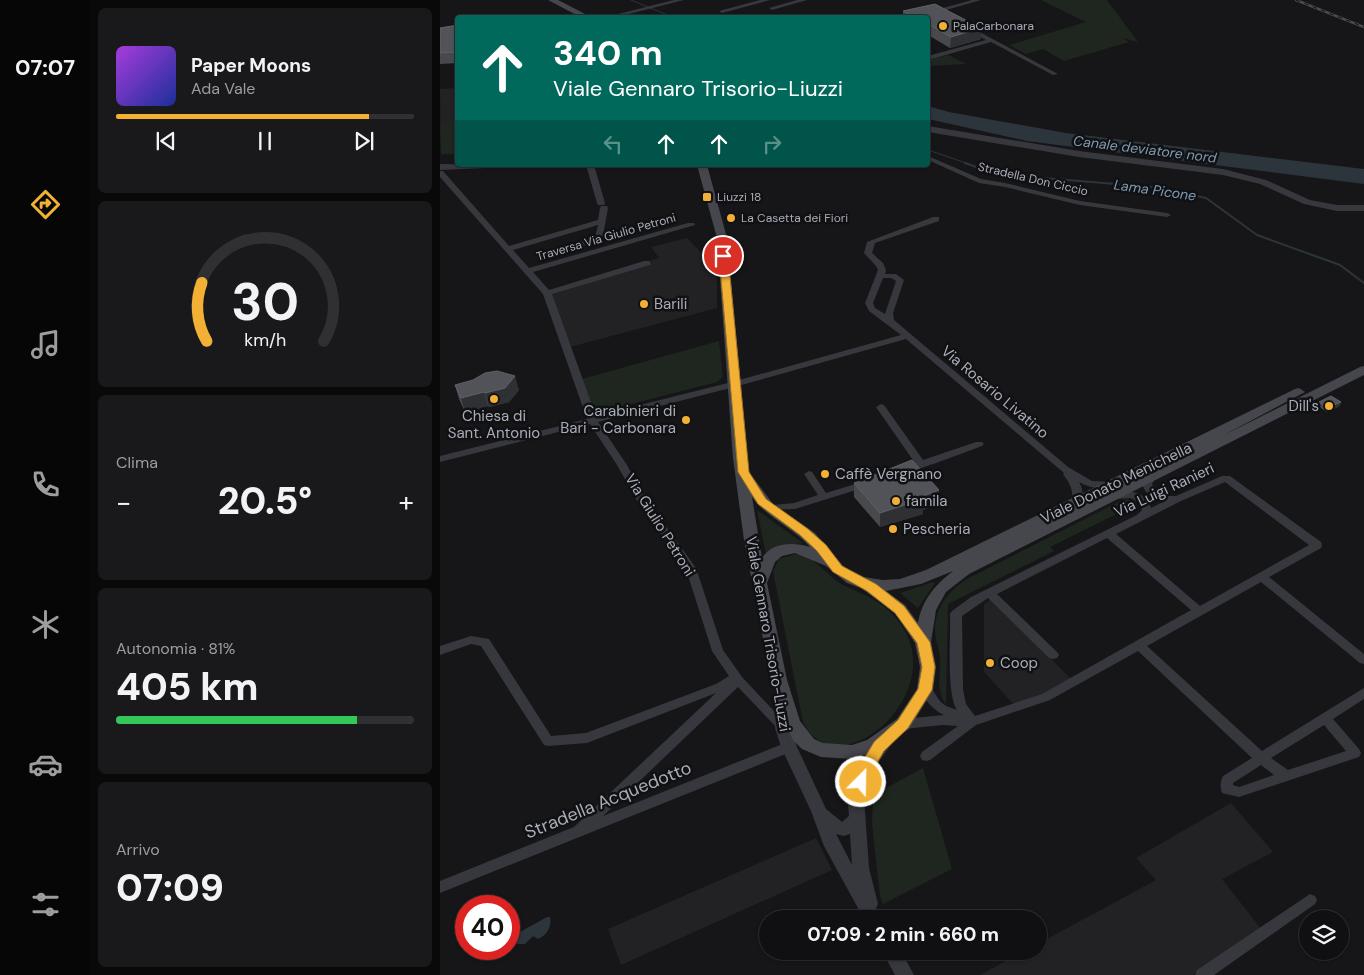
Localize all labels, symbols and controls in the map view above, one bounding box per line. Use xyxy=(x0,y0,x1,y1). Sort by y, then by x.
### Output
place label: PalaCarbonara xyxy=(953,18,1034,34)
marker: PalaCarbonara xyxy=(937,20,949,32)
text: 340 m xyxy=(553,30,663,76)
icon: ahead xyxy=(470,35,535,100)
text: 07:07 xyxy=(15,53,75,82)
text: Paper Moons xyxy=(191,53,311,78)
text: Viale Gennaro Trisorio-Liuzzi xyxy=(553,74,843,103)
text: Ada Vale xyxy=(191,78,255,99)
icon: previous xyxy=(152,127,180,155)
icon: pause xyxy=(251,127,279,155)
icon: next xyxy=(350,127,378,155)
icon: left xyxy=(599,130,627,158)
icon: ahead xyxy=(652,130,680,158)
icon: ahead xyxy=(705,130,733,158)
icon: right xyxy=(758,130,786,158)
water label: Canale deviatore nord xyxy=(1072,131,1218,167)
street label: Stradella Don Ciccio xyxy=(976,159,1090,199)
water label: Lama Picone xyxy=(1113,175,1197,205)
icon: directions xyxy=(28,187,63,222)
place label: Liuzzi 18 xyxy=(717,189,761,205)
marker: Liuzzi 18 xyxy=(701,191,713,203)
street label: Traversa Via Giulio Petroni xyxy=(534,209,678,265)
place label: La Casetta dei Fiori xyxy=(741,210,848,226)
marker: La Casetta dei Fiori xyxy=(725,212,737,224)
pin xyxy=(702,235,744,277)
icon: arrive xyxy=(709,242,737,270)
text: 30 xyxy=(231,268,299,336)
place label: Barili xyxy=(654,294,687,314)
marker: Barili xyxy=(638,298,650,310)
icon: music xyxy=(28,327,63,362)
text: km/h xyxy=(244,328,286,352)
street label: Via Rosario Livatino xyxy=(937,341,1053,443)
marker: Chiesa di Sant. Antonio xyxy=(488,393,500,405)
place label: Dill's xyxy=(1288,396,1319,416)
marker: Dill's xyxy=(1323,400,1335,412)
place label: Carabinieri di Bari - Carbonara xyxy=(560,401,676,438)
place label: Chiesa di Sant. Antonio xyxy=(448,406,540,443)
marker: Carabinieri di Bari - Carbonara xyxy=(680,414,692,426)
street label: Viale Donato Menichella xyxy=(1037,438,1195,528)
text: Clima xyxy=(116,452,158,473)
street label: Via Luigi Ranieri xyxy=(1111,458,1217,522)
place label: Caffè Vergnano xyxy=(835,464,942,484)
icon: phone xyxy=(28,467,63,502)
marker: Caffè Vergnano xyxy=(819,468,831,480)
street label: Via Giulio Petroni xyxy=(620,470,700,580)
text: 20.5° xyxy=(218,476,312,526)
text: − xyxy=(116,484,131,521)
text: + xyxy=(399,484,414,521)
place label: famila xyxy=(906,491,947,511)
marker: famila xyxy=(890,495,902,507)
place label: Pescheria xyxy=(903,519,970,539)
marker: Pescheria xyxy=(887,523,899,535)
street label: Viale Gennaro Trisorio-Liuzzi xyxy=(741,535,795,733)
icon: climate xyxy=(28,607,63,642)
text: Autonomia · 81% xyxy=(116,638,235,659)
place label: Coop xyxy=(1000,653,1038,673)
marker: Coop xyxy=(984,657,996,669)
text: 405 km xyxy=(116,662,258,712)
icon: car xyxy=(28,747,63,782)
position arrow xyxy=(834,755,886,807)
street label: Stradella Acquedotto xyxy=(521,756,695,844)
text: Arrivo xyxy=(116,839,160,860)
text: 07:09 xyxy=(116,863,224,913)
icon: filters xyxy=(28,887,63,922)
speed limit sign: 40 xyxy=(455,895,520,960)
map controls xyxy=(1299,910,1349,960)
button: layers xyxy=(1299,910,1349,960)
text: 07:09 · 2 min · 660 m xyxy=(807,922,999,947)

